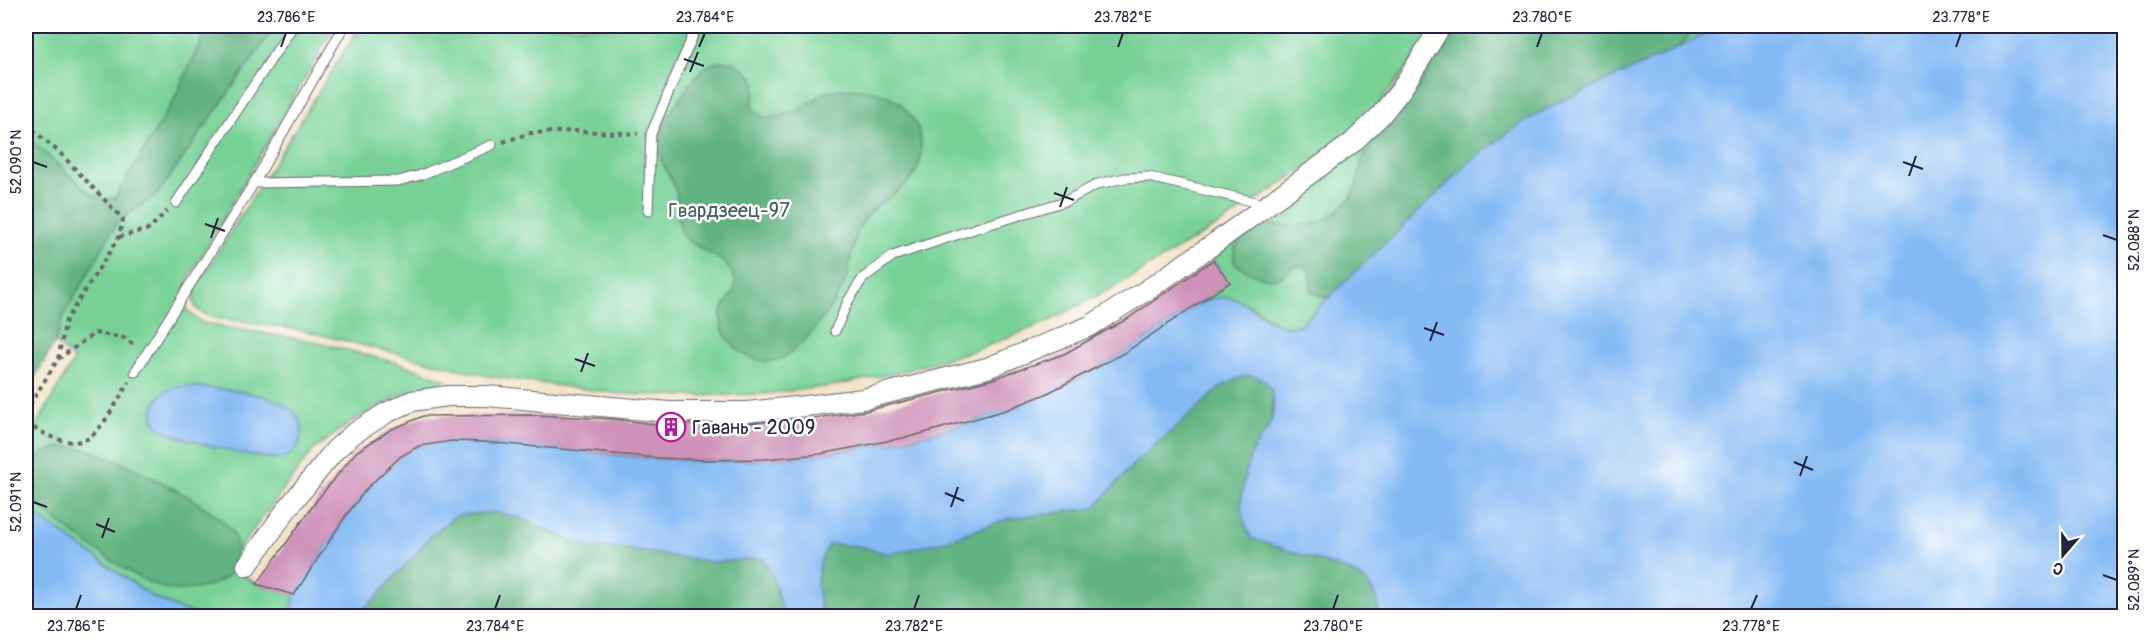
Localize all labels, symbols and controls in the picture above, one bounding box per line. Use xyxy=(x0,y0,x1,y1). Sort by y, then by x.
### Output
text: 23.786°E xyxy=(257,8,315,27)
text: 23.784°E xyxy=(676,8,734,27)
text: 23.782°E xyxy=(1094,8,1152,27)
text: 23.780°E xyxy=(1512,8,1572,27)
text: 23.778°E xyxy=(1932,8,1990,27)
text: 52.090°N xyxy=(7,130,26,194)
park label: Гвардзеец-97 xyxy=(668,198,790,223)
text: 52.088°N xyxy=(2125,209,2144,271)
building icon: Гавань - 2009 xyxy=(655,411,687,443)
place label: Гавань - 2009 xyxy=(692,415,815,440)
text: 52.091°N xyxy=(7,472,26,532)
north arrow xyxy=(2033,525,2093,585)
text: 52.089°N xyxy=(2125,549,2144,611)
text: С xyxy=(2050,557,2066,579)
text: 23.786°E xyxy=(47,617,105,636)
text: 23.784°E xyxy=(466,617,524,636)
text: 23.782°E xyxy=(885,617,943,636)
text: 23.780°E xyxy=(1303,617,1363,636)
text: 23.778°E xyxy=(1722,617,1780,636)

